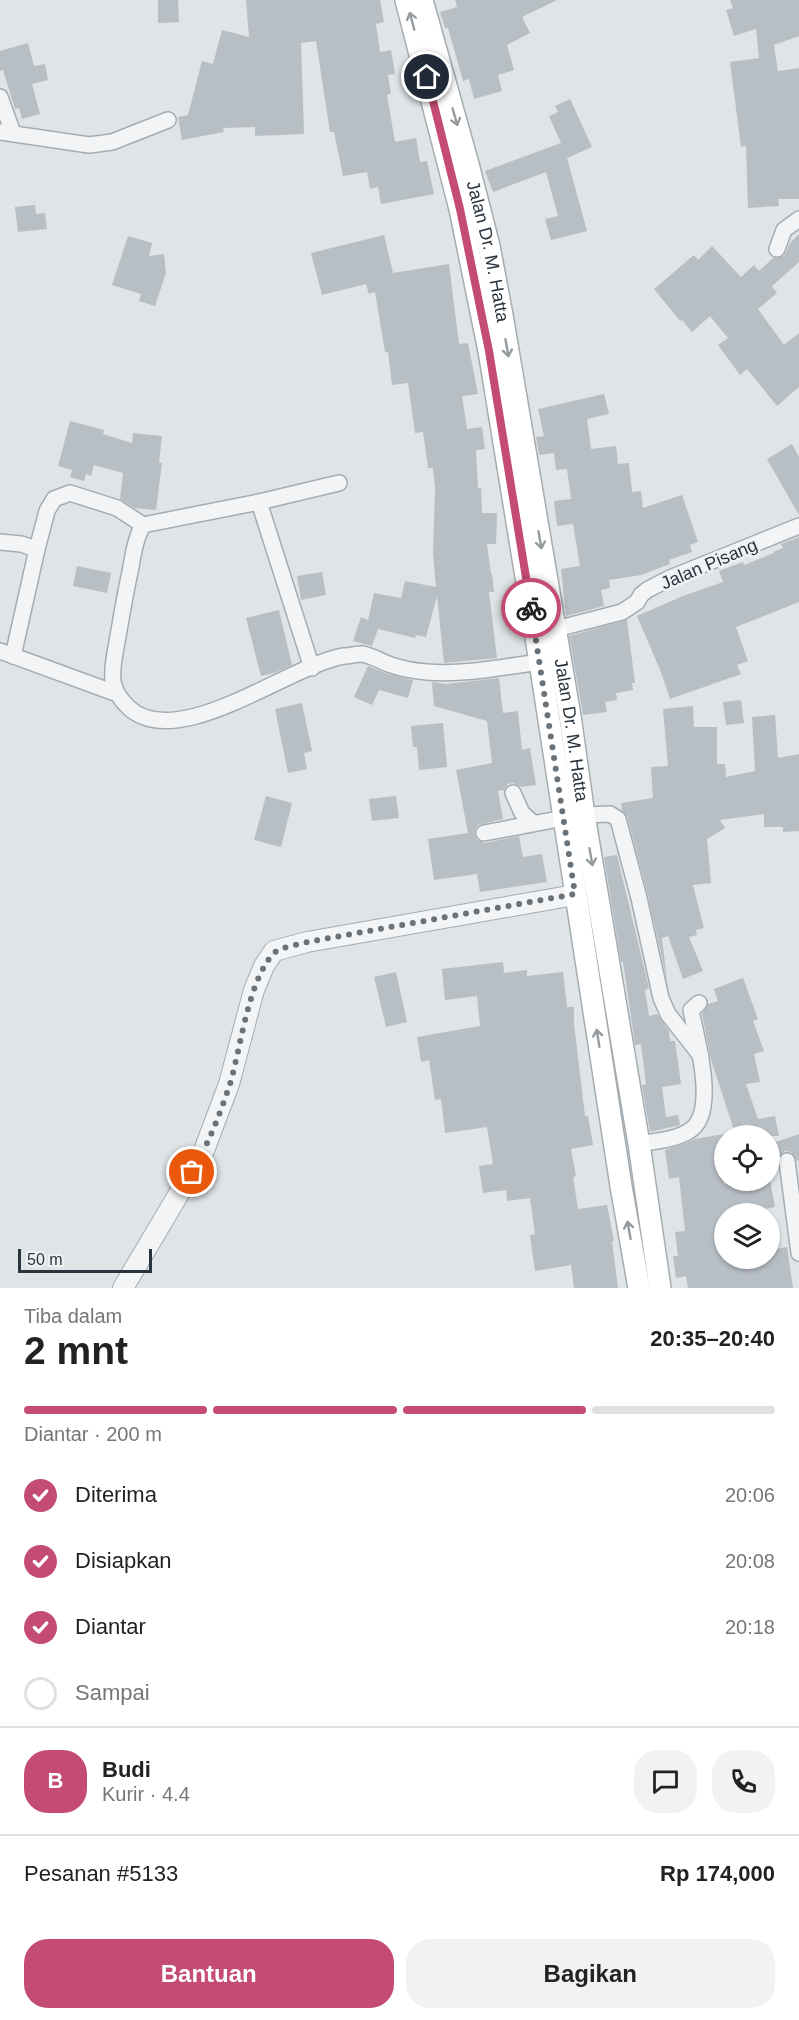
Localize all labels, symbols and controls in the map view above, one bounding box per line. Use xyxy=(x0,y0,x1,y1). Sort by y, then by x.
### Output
one-way arrow xyxy=(405,11,417,30)
pin xyxy=(401,51,452,102)
icon: home xyxy=(410,60,443,93)
one-way arrow xyxy=(450,107,461,126)
street label: Jalan Dr. M. Hatta xyxy=(463,179,513,324)
one-way arrow xyxy=(502,337,513,357)
one-way arrow xyxy=(535,530,546,549)
street label: Jalan Pisang xyxy=(658,535,760,593)
courier xyxy=(501,578,561,638)
icon: bike xyxy=(515,592,548,625)
street label: Jalan Dr. M. Hatta xyxy=(550,657,592,804)
one-way arrow xyxy=(586,847,597,866)
one-way arrow xyxy=(592,1029,603,1048)
map controls xyxy=(714,1125,780,1269)
button: locate xyxy=(714,1125,780,1191)
pin xyxy=(166,1146,217,1197)
icon: bag xyxy=(175,1155,208,1188)
button: layers xyxy=(714,1203,780,1269)
one-way arrow xyxy=(623,1221,634,1241)
scale bar xyxy=(18,1246,152,1274)
text: 50 m xyxy=(27,1251,63,1268)
text: Tiba dalam xyxy=(24,1305,122,1327)
text: 20:35–20:40 xyxy=(650,1326,775,1351)
text: 2 mnt xyxy=(24,1329,128,1372)
text: Diantar · 200 m xyxy=(24,1423,162,1445)
icon: check xyxy=(24,1479,57,1512)
text: Diterima xyxy=(75,1482,157,1507)
text: 20:06 xyxy=(725,1484,775,1506)
icon: check xyxy=(24,1545,57,1578)
text: Disiapkan xyxy=(75,1548,172,1573)
text: 20:08 xyxy=(725,1550,775,1572)
icon: check xyxy=(24,1611,57,1644)
text: Diantar xyxy=(75,1614,146,1639)
text: 20:18 xyxy=(725,1616,775,1638)
text: Sampai xyxy=(75,1680,150,1705)
button: chat xyxy=(634,1750,697,1813)
button: phone xyxy=(712,1750,775,1813)
text: Budi xyxy=(102,1757,151,1782)
text: B xyxy=(48,1768,63,1793)
text: Kurir · 4.4 xyxy=(102,1783,190,1805)
text: Pesanan #5133 xyxy=(24,1861,178,1886)
text: Rp 174,000 xyxy=(660,1861,775,1886)
button: Bantuan xyxy=(24,1939,394,2008)
button: Bagikan xyxy=(406,1939,775,2008)

